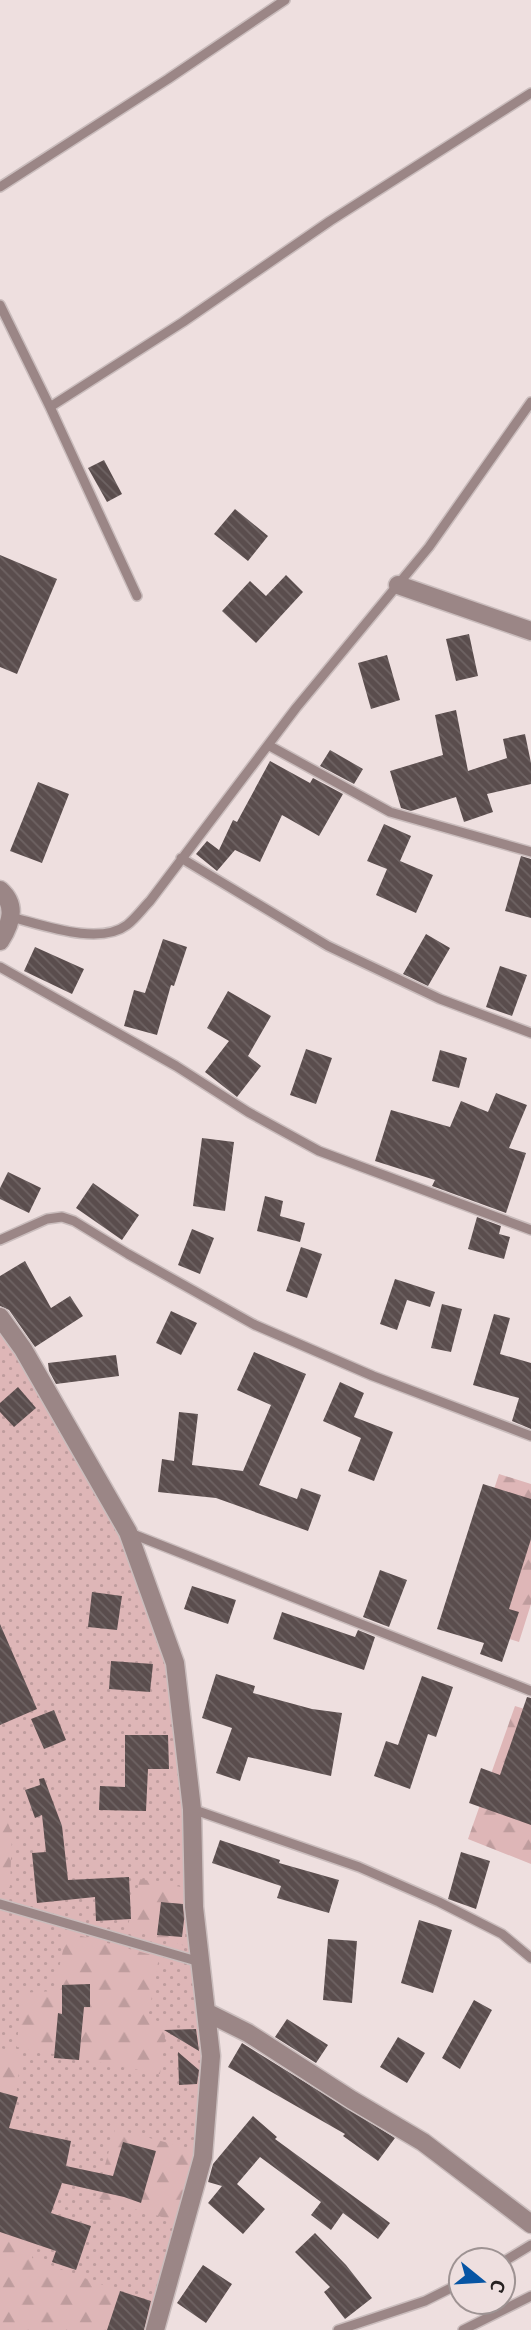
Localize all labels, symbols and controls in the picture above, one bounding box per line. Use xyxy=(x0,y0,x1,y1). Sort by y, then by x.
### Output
north arrow xyxy=(447,2246,517,2316)
text: С xyxy=(485,2277,510,2295)

